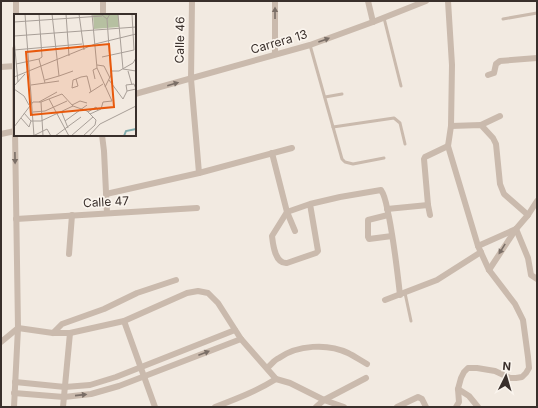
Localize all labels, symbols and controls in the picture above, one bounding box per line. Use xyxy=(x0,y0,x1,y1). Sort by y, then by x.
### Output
one-way arrow xyxy=(272,6,278,19)
inset map xyxy=(14,14,136,136)
street label: Calle 46 xyxy=(172,16,187,64)
street label: Carrera 13 xyxy=(249,26,309,57)
one-way arrow xyxy=(319,36,331,42)
one-way arrow xyxy=(167,81,179,87)
one-way arrow xyxy=(12,152,18,165)
street label: Calle 47 xyxy=(82,193,130,210)
one-way arrow xyxy=(498,244,506,254)
one-way arrow xyxy=(198,350,210,356)
north arrow xyxy=(486,356,526,396)
text: N xyxy=(502,359,512,373)
one-way arrow xyxy=(75,392,87,398)

